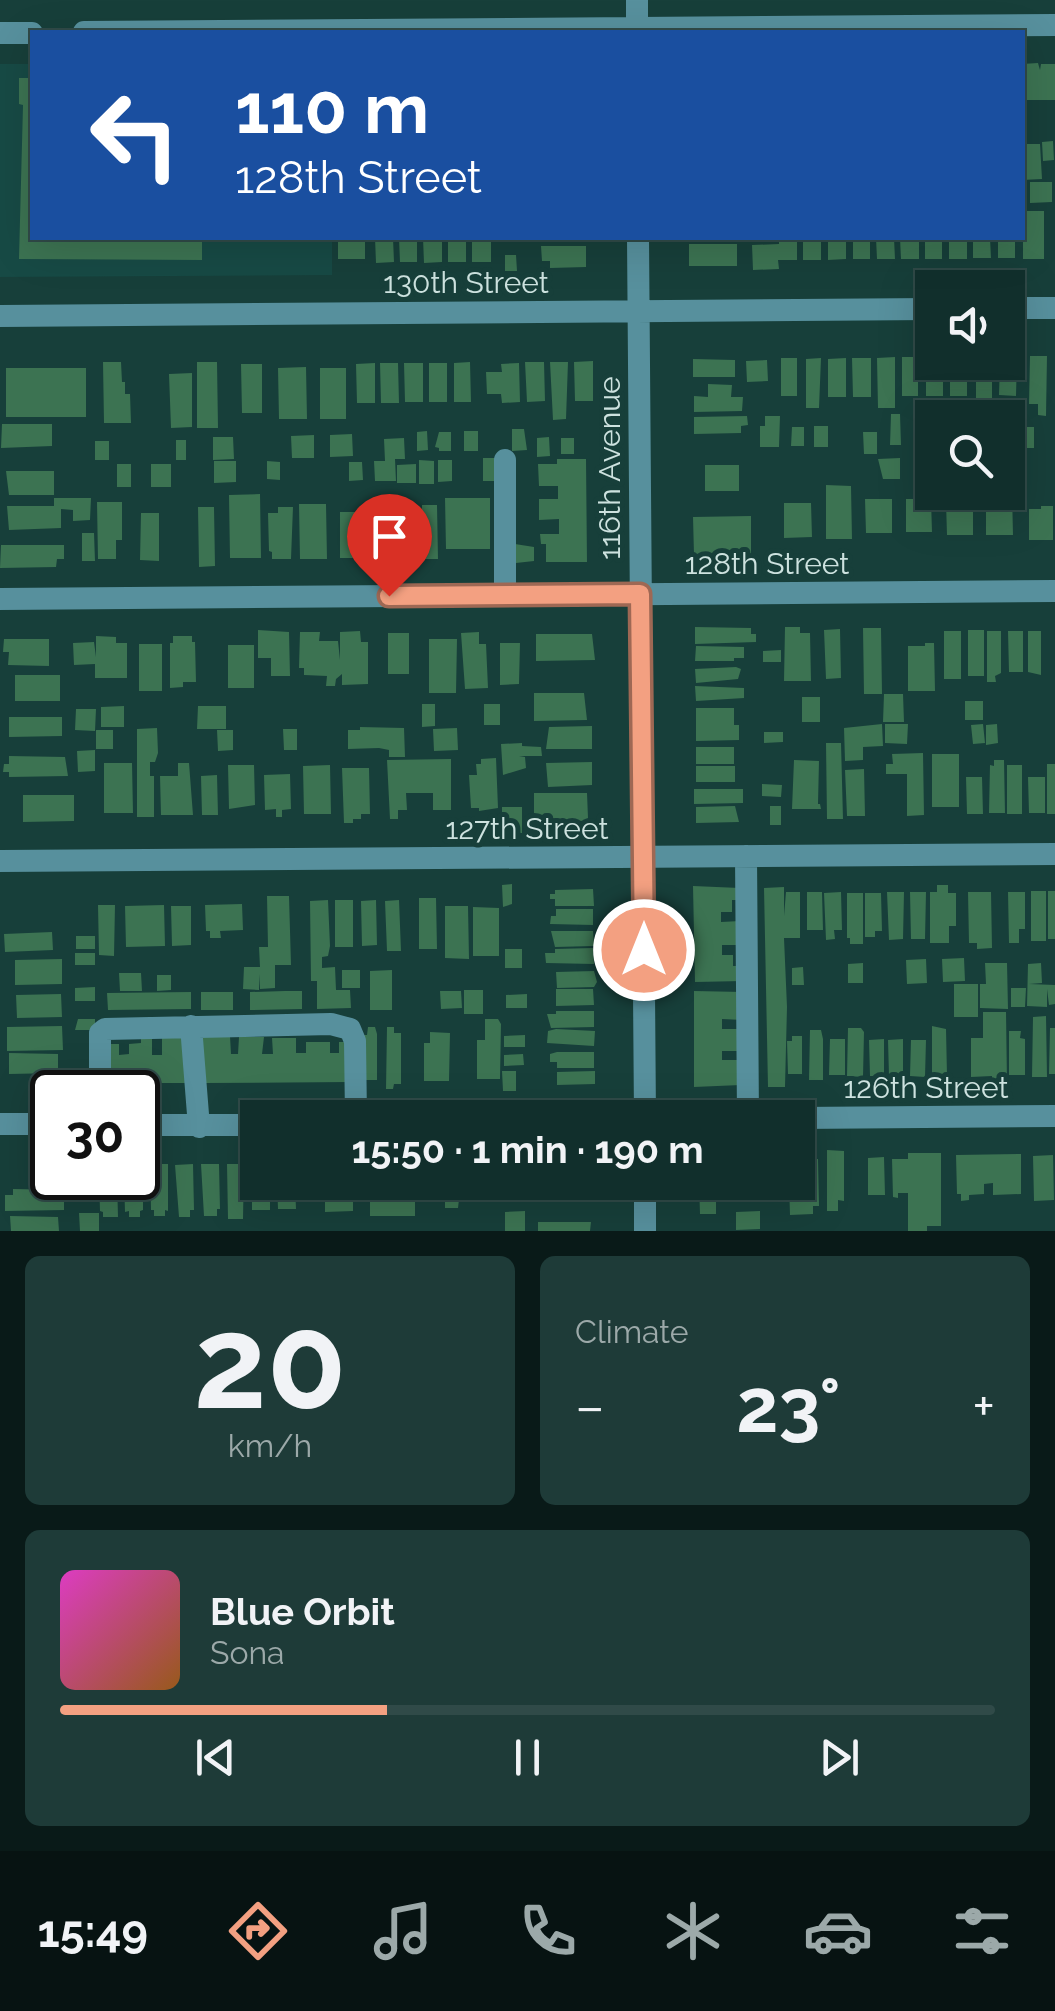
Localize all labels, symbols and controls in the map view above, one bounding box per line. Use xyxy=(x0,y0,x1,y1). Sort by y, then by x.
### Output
text: 110 m xyxy=(235,67,429,149)
icon: left xyxy=(70,70,200,200)
text: 128th Street xyxy=(235,151,482,204)
street label: 130th Street xyxy=(383,265,549,300)
map controls xyxy=(915,270,1025,510)
button: sound xyxy=(915,270,1025,380)
street label: 116th Avenue xyxy=(592,376,627,560)
button: search xyxy=(915,400,1025,510)
pin xyxy=(347,494,432,597)
icon: arrive xyxy=(362,509,417,564)
street label: 128th Street xyxy=(685,546,849,581)
street label: 127th Street xyxy=(446,811,608,846)
position arrow xyxy=(592,898,696,1002)
speed limit sign: 30 xyxy=(30,1070,160,1200)
street label: 126th Street xyxy=(844,1070,1008,1105)
text: 15:50 · 1 min · 190 m xyxy=(351,1127,704,1172)
text: 20 xyxy=(193,1286,347,1438)
text: Climate xyxy=(575,1313,689,1350)
text: 23° xyxy=(736,1361,841,1450)
text: − xyxy=(575,1374,605,1439)
text: + xyxy=(972,1374,995,1439)
text: km/h xyxy=(228,1427,312,1464)
text: Blue Orbit xyxy=(210,1589,395,1634)
text: Sona xyxy=(210,1634,285,1671)
icon: previous xyxy=(188,1730,243,1785)
icon: pause xyxy=(500,1730,555,1785)
icon: next xyxy=(812,1730,867,1785)
icon: directions xyxy=(223,1896,293,1966)
icon: music xyxy=(368,1896,438,1966)
icon: phone xyxy=(513,1896,583,1966)
icon: climate xyxy=(658,1896,728,1966)
icon: car xyxy=(803,1896,873,1966)
icon: filters xyxy=(947,1896,1017,1966)
text: 15:49 xyxy=(37,1905,148,1958)

